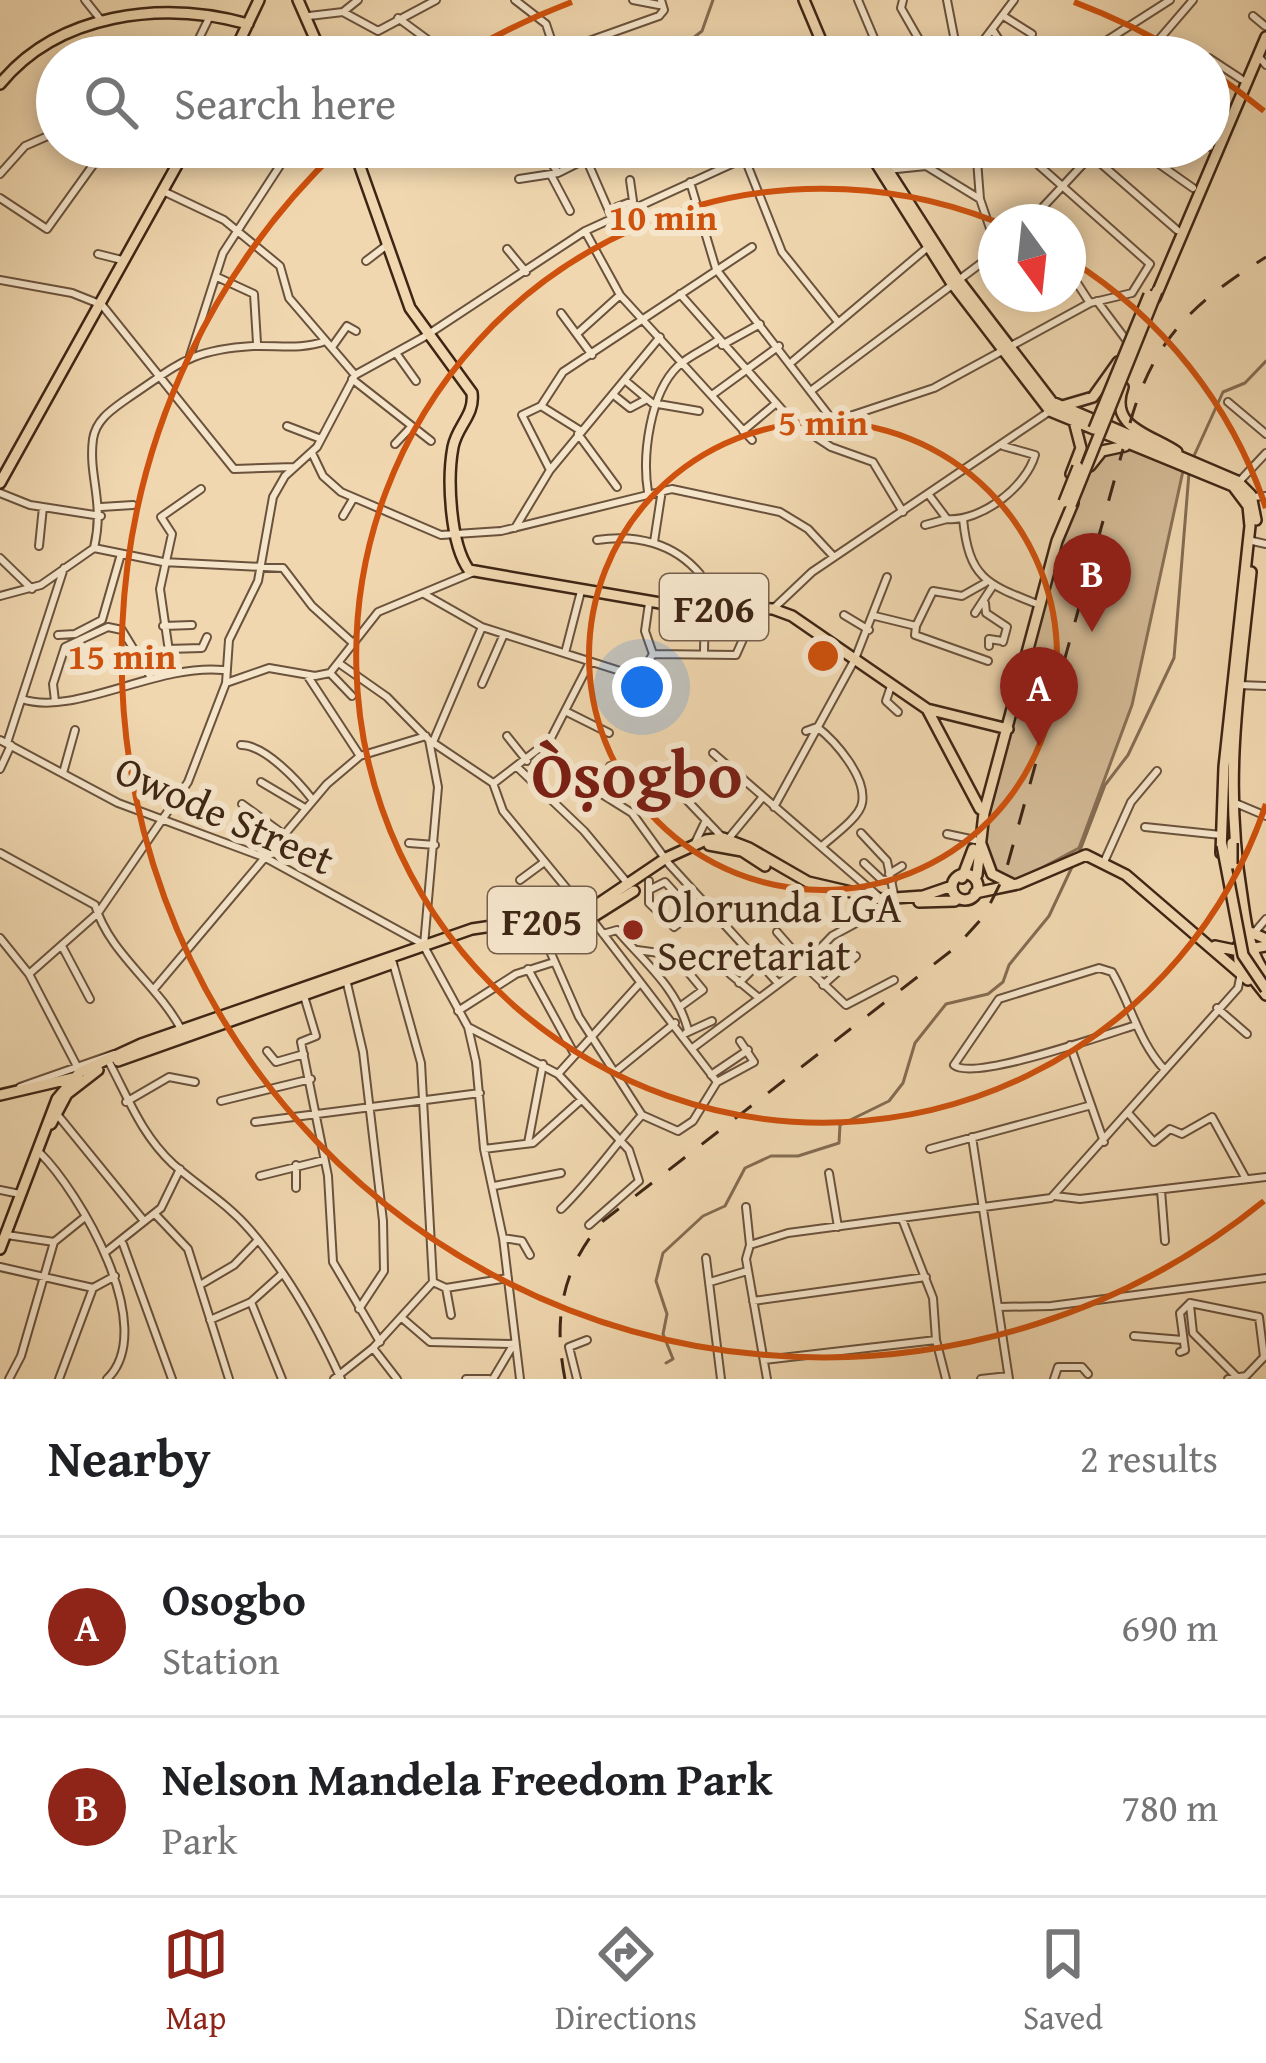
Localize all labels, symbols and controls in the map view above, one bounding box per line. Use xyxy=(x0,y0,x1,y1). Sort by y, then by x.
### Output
search box xyxy=(36,36,1230,168)
icon: search xyxy=(78,69,144,135)
text: Search here xyxy=(174,70,396,135)
text: 10 min xyxy=(609,190,717,243)
north arrow xyxy=(978,204,1086,312)
text: 5 min xyxy=(778,395,868,448)
pin: B xyxy=(1053,533,1131,632)
road number: F206 xyxy=(660,574,768,640)
text: 15 min xyxy=(68,629,176,682)
centre of rings xyxy=(802,635,844,677)
pin: A xyxy=(1000,647,1078,746)
your location xyxy=(612,657,672,717)
district label: Òṣogbo xyxy=(531,724,743,821)
street label: Owode Street xyxy=(106,739,344,889)
place label: Olorunda LGA Secretariat xyxy=(657,876,902,985)
road number: F205 xyxy=(488,887,596,953)
marker: Olorunda LGA Secretariat xyxy=(620,917,646,943)
text: Nearby xyxy=(48,1420,211,1495)
text: 2 results xyxy=(1080,1429,1218,1486)
text: Osogbo xyxy=(162,1566,306,1631)
text: A xyxy=(75,1598,99,1655)
text: 690 m xyxy=(1121,1598,1218,1655)
text: Station xyxy=(162,1631,280,1688)
text: Nelson Mandela Freedom Park xyxy=(162,1746,772,1811)
text: B xyxy=(75,1778,99,1835)
text: 780 m xyxy=(1121,1778,1218,1835)
text: Park xyxy=(162,1811,237,1868)
tab: Map xyxy=(163,1921,229,2041)
tab: Directions xyxy=(555,1921,697,2041)
tab: Saved xyxy=(1023,1921,1103,2041)

